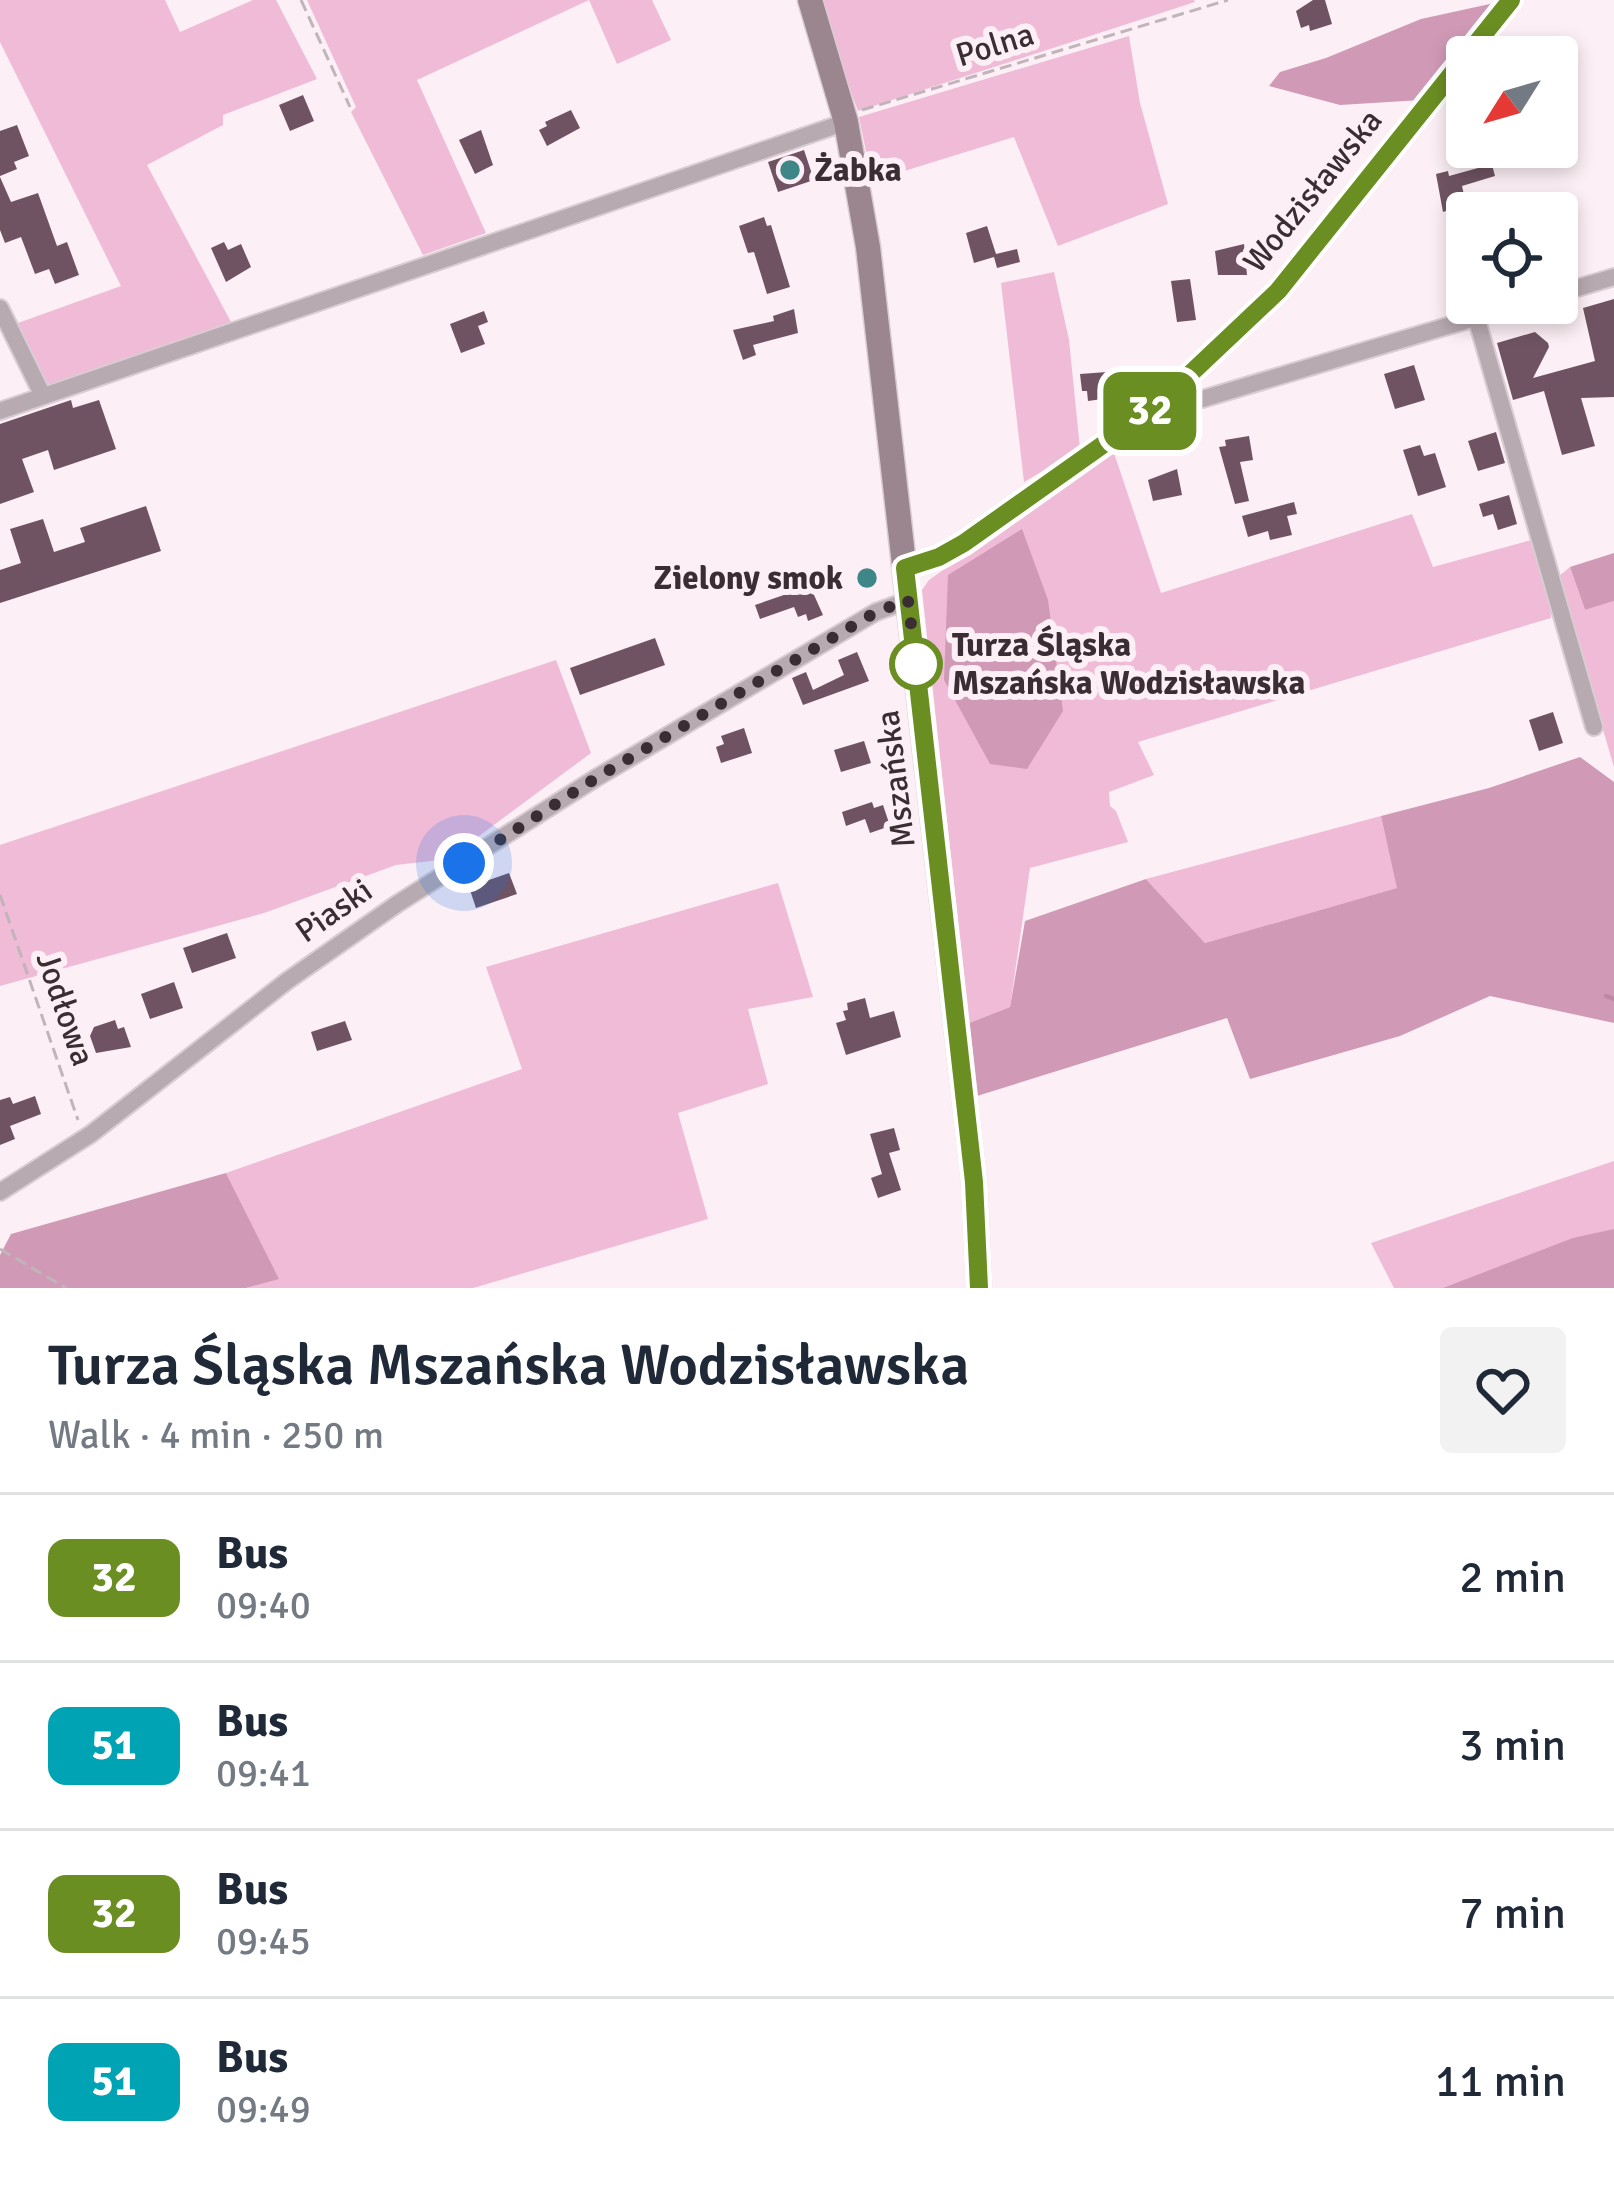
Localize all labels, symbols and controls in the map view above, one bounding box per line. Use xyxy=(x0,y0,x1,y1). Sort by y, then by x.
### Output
street label: Polna xyxy=(951,14,1039,76)
north arrow xyxy=(1446,36,1578,168)
map controls xyxy=(1446,36,1578,324)
street label: Wodzisławska xyxy=(1235,101,1391,281)
place label: Żabka xyxy=(814,150,902,191)
marker: Żabka xyxy=(777,157,803,183)
button: locate xyxy=(1446,192,1578,324)
line badge: 32 xyxy=(1096,372,1204,450)
text: 32 xyxy=(1127,385,1173,436)
place label: Zielony smok xyxy=(653,558,844,599)
marker: Zielony smok xyxy=(854,565,880,591)
place label: Turza Śląska Mszańska Wodzisławska xyxy=(952,625,1305,704)
marker: Turza Śląska Mszańska Wodzisławska xyxy=(891,639,941,689)
street label: Mszańska xyxy=(867,708,925,850)
your location xyxy=(434,833,494,893)
street label: Piaski xyxy=(288,870,380,952)
street label: Jodłowa xyxy=(26,947,104,1071)
button: heart xyxy=(1440,1327,1566,1453)
text: Turza Śląska Mszańska Wodzisławska xyxy=(48,1330,969,1401)
text: Walk · 4 min · 250 m xyxy=(48,1411,384,1459)
text: Bus xyxy=(216,1526,288,1581)
text: 2 min xyxy=(1459,1550,1566,1605)
text: 32 xyxy=(91,1552,137,1603)
text: 09:40 xyxy=(216,1581,311,1629)
text: Bus xyxy=(216,1694,288,1749)
text: 3 min xyxy=(1459,1718,1566,1773)
text: 51 xyxy=(91,1720,137,1771)
text: 09:41 xyxy=(216,1749,311,1797)
text: Bus xyxy=(216,1862,288,1917)
text: 7 min xyxy=(1459,1886,1566,1941)
text: 32 xyxy=(91,1888,137,1939)
text: 09:45 xyxy=(216,1917,311,1965)
text: Bus xyxy=(216,2030,288,2085)
text: 11 min xyxy=(1435,2054,1566,2109)
text: 51 xyxy=(91,2056,137,2107)
text: 09:49 xyxy=(216,2085,311,2133)

